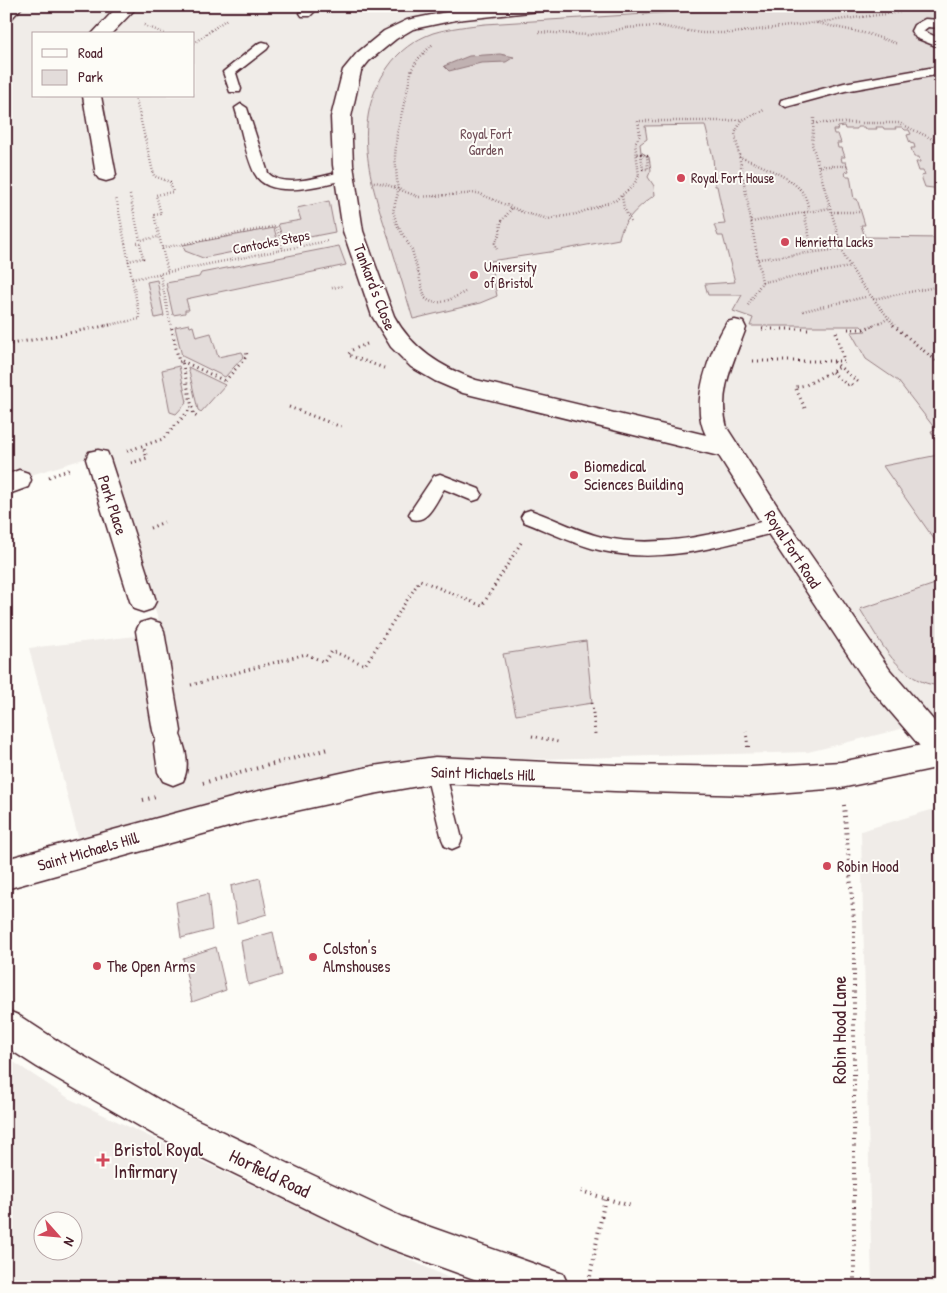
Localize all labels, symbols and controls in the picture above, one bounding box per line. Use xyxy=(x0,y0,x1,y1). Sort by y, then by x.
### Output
legend xyxy=(32,32,195,98)
text: Road xyxy=(78,42,103,63)
text: Park xyxy=(78,66,103,87)
park label: Royal Fort Garden xyxy=(460,124,512,159)
place label: Royal Fort House xyxy=(691,168,775,188)
marker: Royal Fort House xyxy=(675,172,687,184)
street label: Cantocks Steps xyxy=(231,225,311,259)
place label: Henrietta Lacks xyxy=(795,232,873,251)
marker: Henrietta Lacks xyxy=(779,236,791,248)
street label: Tankard's Close xyxy=(348,241,402,334)
place label: University of Bristol xyxy=(484,257,537,292)
marker: University of Bristol xyxy=(468,269,480,281)
place label: Biomedical Sciences Building xyxy=(584,455,684,495)
marker: Biomedical Sciences Building xyxy=(568,469,580,481)
street label: Park Place xyxy=(93,472,133,538)
street label: Royal Fort Road xyxy=(760,506,826,592)
street label: Saint Michaels Hill xyxy=(430,760,536,786)
street label: Saint Michaels Hill xyxy=(35,826,141,876)
place label: Robin Hood xyxy=(837,855,898,877)
marker: Robin Hood xyxy=(821,860,833,872)
place label: Colston's Almshouses xyxy=(323,937,390,977)
marker: Colston's Almshouses xyxy=(307,951,319,963)
place label: The Open Arms xyxy=(107,955,195,977)
marker: The Open Arms xyxy=(91,960,103,972)
street label: Robin Hood Lane xyxy=(826,976,852,1084)
place label: Bristol Royal Infirmary xyxy=(114,1136,204,1184)
street label: Horfield Road xyxy=(225,1142,315,1204)
marker: Bristol Royal Infirmary xyxy=(96,1153,110,1167)
north arrow xyxy=(32,1210,82,1260)
text: N xyxy=(60,1234,80,1250)

